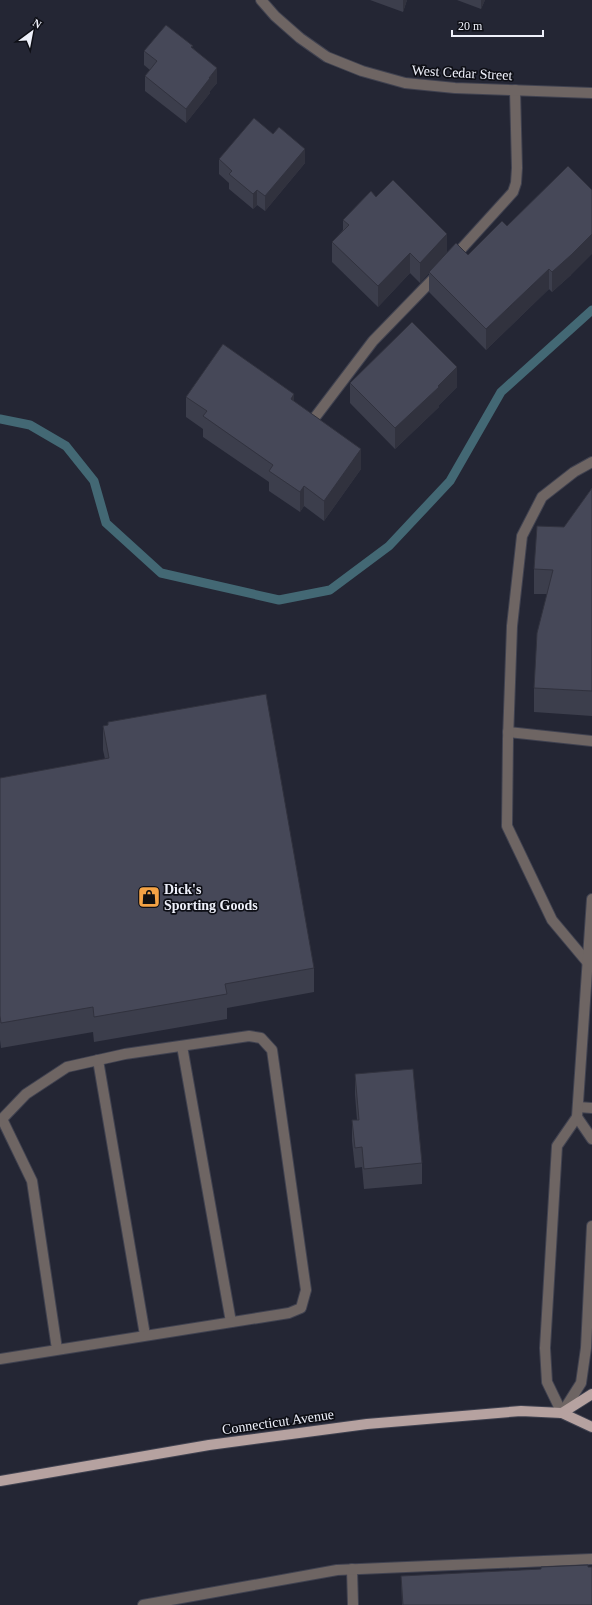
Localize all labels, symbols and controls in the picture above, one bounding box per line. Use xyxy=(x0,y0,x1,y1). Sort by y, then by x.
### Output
north arrow xyxy=(12,12,52,52)
scale bar xyxy=(452,12,543,38)
text: N xyxy=(31,16,44,31)
text: 20 m xyxy=(458,19,483,33)
street label: West Cedar Street xyxy=(411,63,513,83)
place label: Dick's Sporting Goods xyxy=(164,882,258,913)
shop icon: Dick's Sporting Goods xyxy=(136,884,162,910)
street label: Connecticut Avenue xyxy=(221,1407,335,1437)

